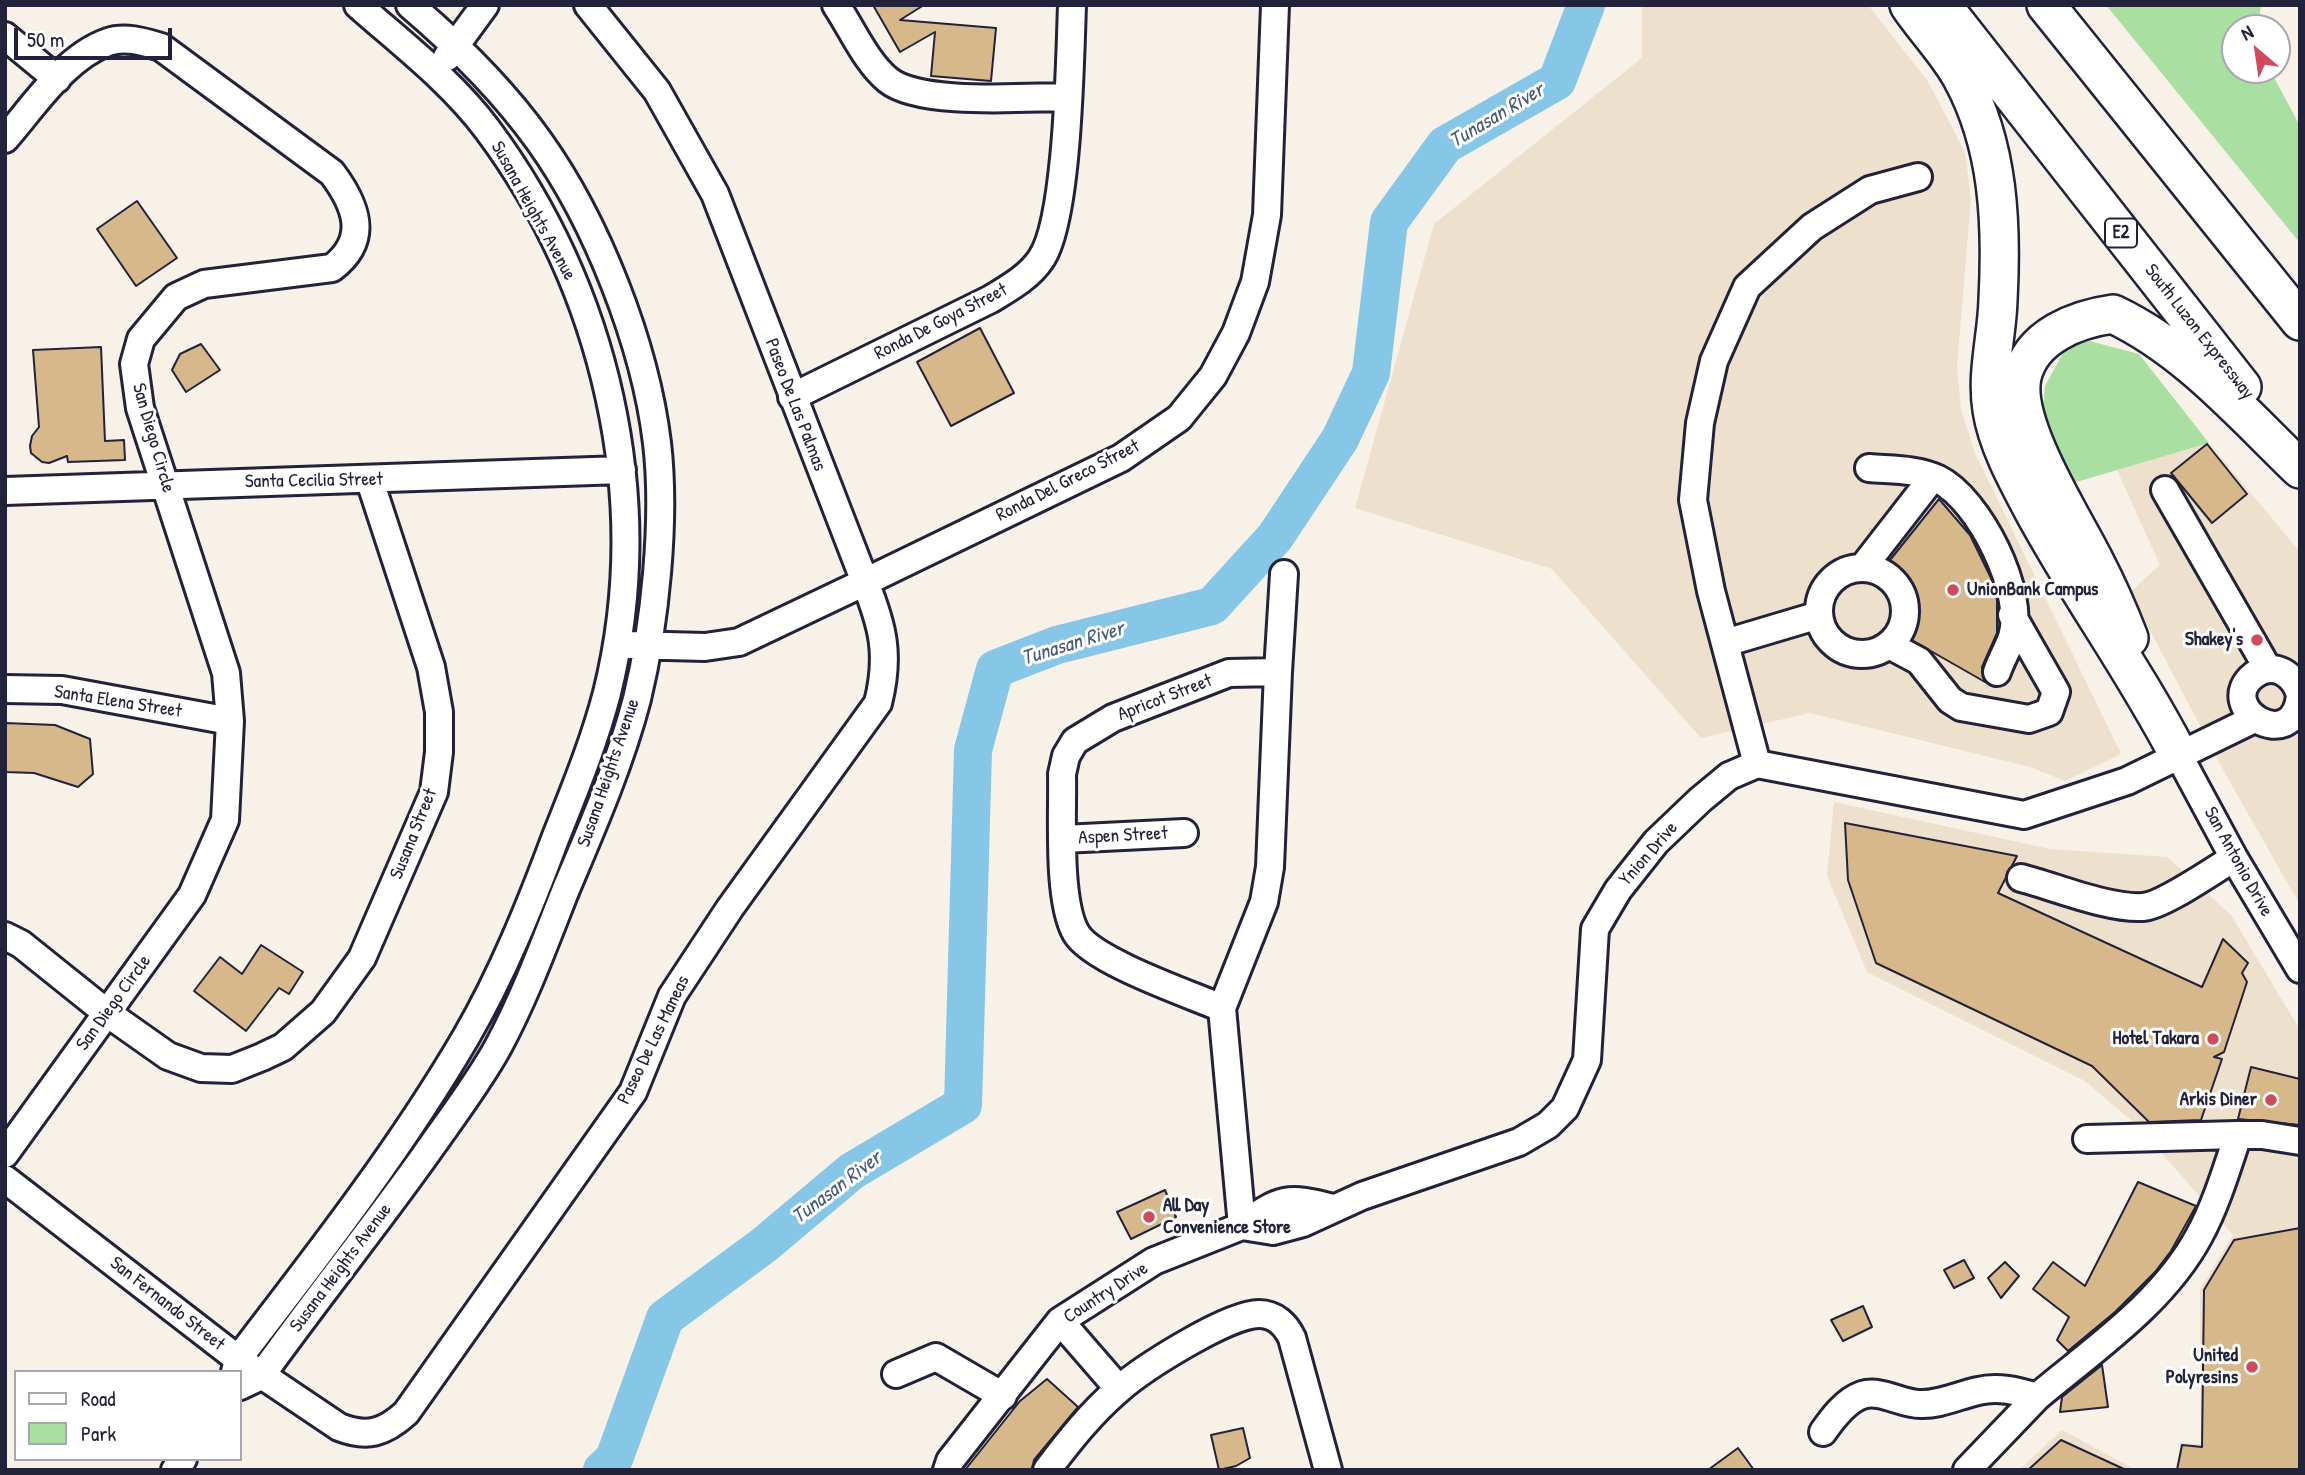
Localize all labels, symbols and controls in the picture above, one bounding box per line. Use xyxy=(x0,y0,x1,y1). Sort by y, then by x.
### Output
scale bar xyxy=(18,14,175,58)
north arrow xyxy=(2221,14,2291,84)
text: N xyxy=(2236,19,2258,46)
text: 50 m xyxy=(27,25,64,54)
water label: Tunasan River xyxy=(1445,78,1549,154)
street label: Susana Heights Avenue xyxy=(485,138,581,284)
road number: E2 xyxy=(2105,218,2137,247)
street label: South Luzon Expressway xyxy=(2139,260,2259,404)
street label: Ronda De Goya Street xyxy=(871,279,1011,365)
street label: Paseo De Las Palmas xyxy=(759,336,831,474)
street label: San Diego Circle xyxy=(127,381,179,495)
street label: Ronda Del Greco Street xyxy=(993,435,1143,527)
street label: Santa Cecilia Street xyxy=(245,468,383,494)
place label: UnionBank Campus xyxy=(1967,579,2098,601)
marker: UnionBank Campus xyxy=(1945,582,1961,598)
water label: Tunasan River xyxy=(1019,617,1127,671)
place label: Shakey's xyxy=(2185,629,2243,651)
marker: Shakey's xyxy=(2249,632,2265,648)
street label: Apricot Street xyxy=(1115,670,1215,726)
street label: Santa Elena Street xyxy=(53,681,183,723)
street label: Susana Heights Avenue xyxy=(573,696,645,850)
street label: Susana Street xyxy=(386,785,442,883)
street label: San Antonio Drive xyxy=(2199,803,2277,921)
street label: Ynion Drive xyxy=(1615,817,1683,891)
street label: Aspen Street xyxy=(1078,822,1168,850)
street label: San Diego Circle xyxy=(72,951,156,1055)
street label: Paseo De Las Maneas xyxy=(613,972,695,1108)
place label: Hotel Takara xyxy=(2112,1028,2199,1050)
marker: Hotel Takara xyxy=(2205,1031,2221,1047)
place label: Arkis Diner xyxy=(2180,1089,2257,1111)
marker: Arkis Diner xyxy=(2263,1092,2279,1108)
water label: Tunasan River xyxy=(787,1146,887,1230)
place label: All Day Convenience Store xyxy=(1163,1195,1291,1239)
street label: Susana Heights Avenue xyxy=(285,1199,397,1337)
marker: All Day Convenience Store xyxy=(1141,1209,1157,1225)
street label: San Fernando Street xyxy=(105,1252,229,1356)
street label: Country Drive xyxy=(1059,1257,1153,1329)
place label: United Polyresins xyxy=(2166,1345,2238,1389)
marker: United Polyresins xyxy=(2244,1359,2260,1375)
legend xyxy=(14,1370,242,1461)
text: Road xyxy=(81,1384,115,1413)
text: Park xyxy=(81,1419,116,1448)

